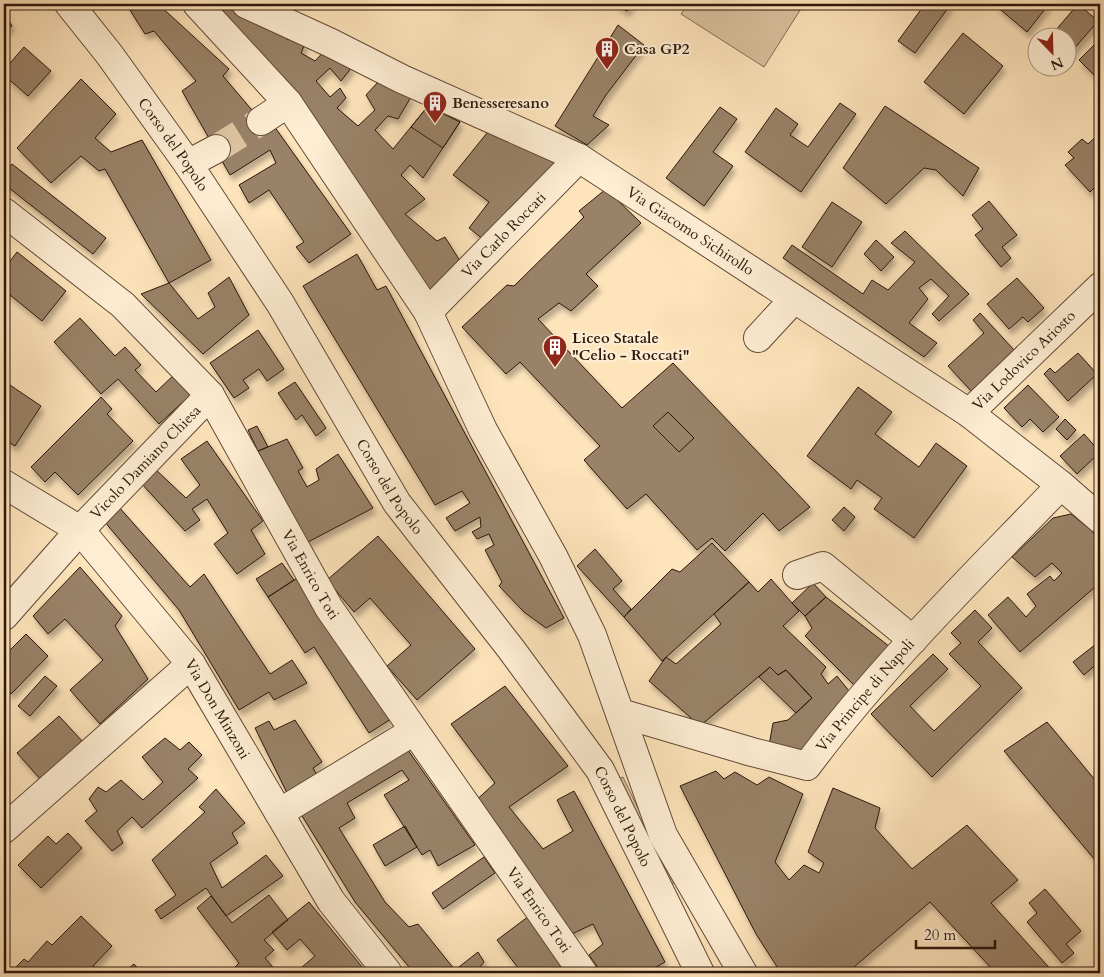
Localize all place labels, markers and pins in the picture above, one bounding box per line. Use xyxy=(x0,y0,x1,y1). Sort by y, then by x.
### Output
building icon: Casa GP2 xyxy=(594,36,620,70)
place label: Casa GP2 xyxy=(624,39,690,59)
building icon: Benesseresano xyxy=(422,90,448,124)
place label: Benesseresano xyxy=(452,93,549,113)
place label: Liceo Statale "Celio - Roccati" xyxy=(572,328,690,365)
building icon: Liceo Statale "Celio - Roccati" xyxy=(542,334,568,368)

